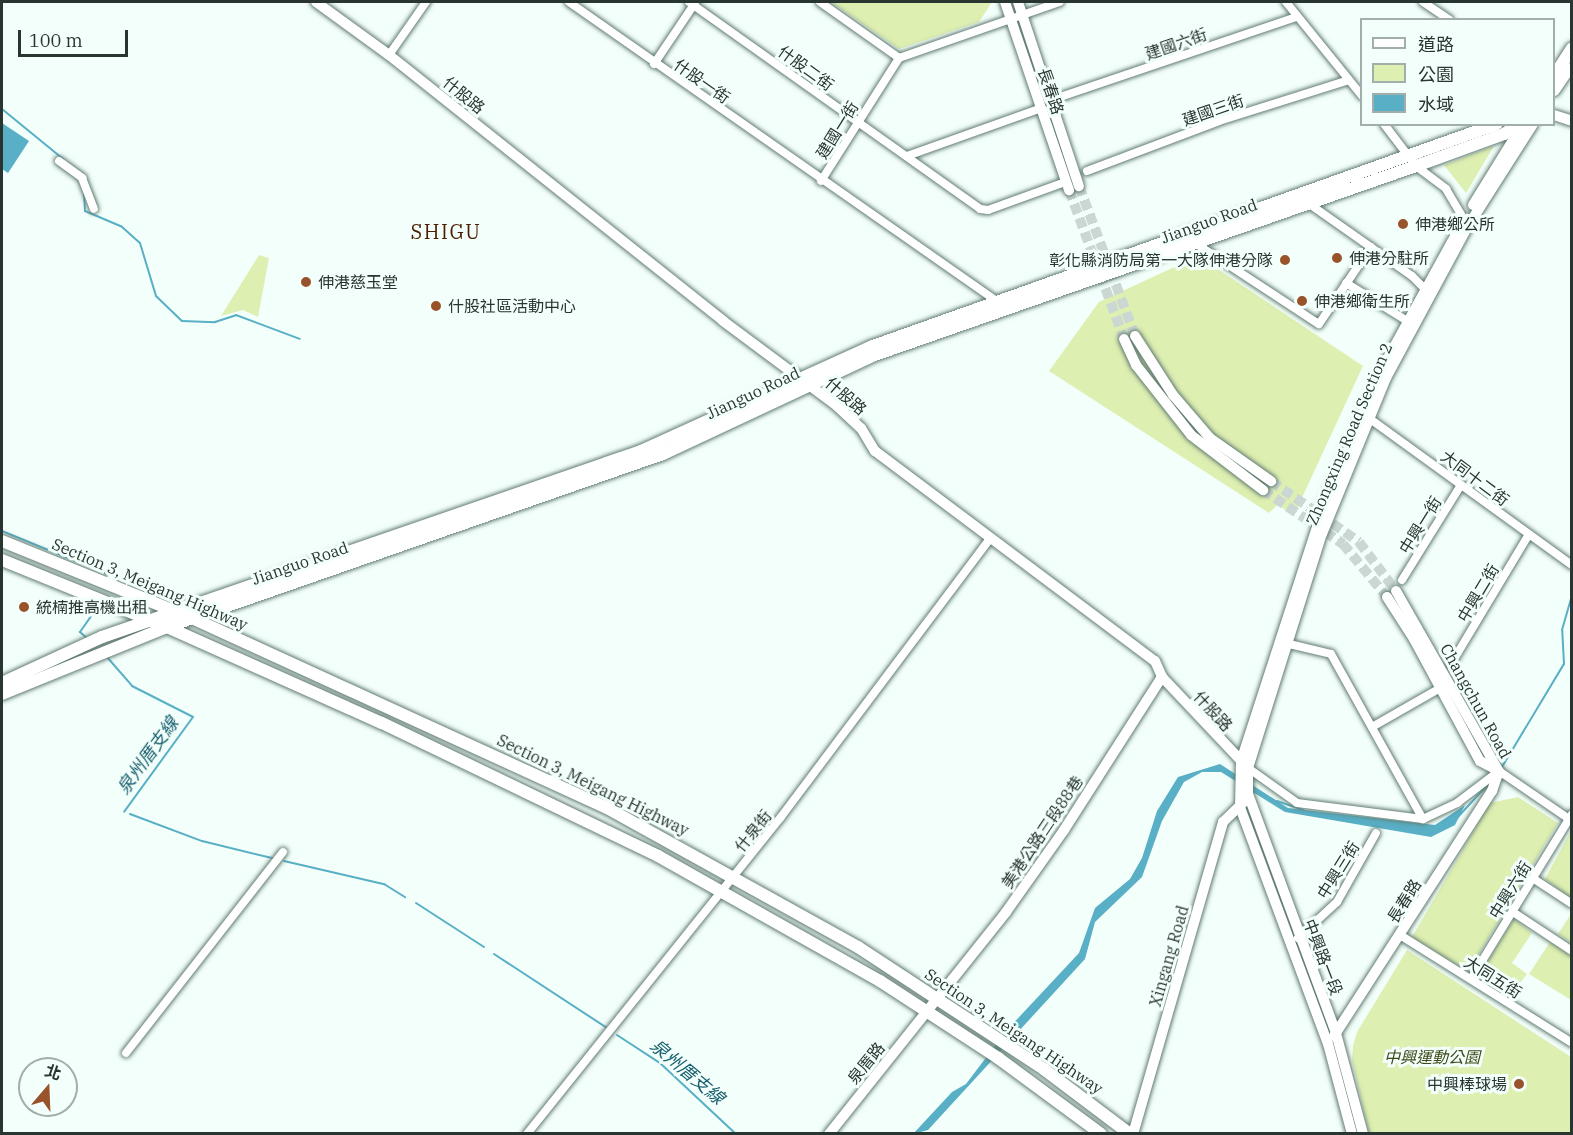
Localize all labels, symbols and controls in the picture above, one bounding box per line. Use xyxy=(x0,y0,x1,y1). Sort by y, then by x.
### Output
scale bar xyxy=(21,18,130,56)
legend xyxy=(1360,18,1555,126)
street label: 建國六街 xyxy=(1143,25,1209,63)
text: 100 m xyxy=(29,29,83,52)
text: 道路 xyxy=(1418,33,1454,56)
street label: 什股二街 xyxy=(774,41,838,95)
street label: 什股一街 xyxy=(670,55,734,107)
text: 公園 xyxy=(1418,63,1454,86)
street label: 長春路 xyxy=(1034,65,1068,117)
street label: 什股路 xyxy=(439,72,489,118)
street label: 建國三街 xyxy=(1180,91,1246,129)
text: 水域 xyxy=(1418,93,1454,116)
street label: 建國一街 xyxy=(812,98,862,162)
street label: Jianguo Road xyxy=(1158,195,1260,247)
place label: 伸港鄉公所 xyxy=(1415,214,1495,234)
marker: 伸港鄉公所 xyxy=(1396,217,1410,231)
district label: SHIGU xyxy=(410,219,482,243)
place label: 伸港分駐所 xyxy=(1349,248,1429,268)
place label: 彰化縣消防局第一大隊伸港分隊 xyxy=(1049,250,1273,270)
marker: 伸港分駐所 xyxy=(1330,251,1344,265)
marker: 彰化縣消防局第一大隊伸港分隊 xyxy=(1278,253,1292,267)
place label: 伸港慈玉堂 xyxy=(318,272,398,292)
marker: 伸港慈玉堂 xyxy=(299,275,313,289)
place label: 伸港鄉衛生所 xyxy=(1314,291,1410,311)
marker: 伸港鄉衛生所 xyxy=(1295,294,1309,308)
place label: 什股社區活動中心 xyxy=(448,296,576,316)
marker: 什股社區活動中心 xyxy=(429,299,443,313)
street label: Zhongxing Road Section 2 xyxy=(1302,340,1396,528)
street label: Jianguo Road xyxy=(703,363,803,423)
street label: 什股路 xyxy=(822,373,870,419)
street label: 大同十二街 xyxy=(1437,446,1513,510)
street label: 中興一街 xyxy=(1395,493,1445,557)
street label: Section 3, Meigang Highway xyxy=(49,534,251,634)
street label: Jianguo Road xyxy=(249,538,351,588)
street label: 中興二街 xyxy=(1453,561,1503,625)
place label: 統楠推高機出租 xyxy=(36,597,148,617)
marker: 統楠推高機出租 xyxy=(17,600,31,614)
street label: Changchun Road xyxy=(1437,640,1515,762)
street label: 什股路 xyxy=(1190,687,1236,735)
water label: 泉州厝支線 xyxy=(113,713,183,799)
street label: Section 3, Meigang Highway xyxy=(494,730,692,840)
street label: 美港公路三段88巷 xyxy=(997,772,1087,892)
street label: 什泉街 xyxy=(730,806,776,856)
street label: 中興三街 xyxy=(1313,838,1363,902)
street label: 中興六街 xyxy=(1485,858,1535,922)
street label: 長春路 xyxy=(1383,876,1425,926)
street label: Xingang Road xyxy=(1145,903,1193,1009)
street label: 中興路一段 xyxy=(1300,916,1346,998)
street label: 大同五街 xyxy=(1461,952,1525,1002)
street label: Section 3, Meigang Highway xyxy=(921,964,1107,1098)
water label: 泉州厝支線 xyxy=(646,1035,728,1109)
street label: 泉厝路 xyxy=(843,1038,889,1088)
park label: 中興運動公園 xyxy=(1384,1047,1480,1067)
north arrow xyxy=(18,1057,78,1117)
text: 北 xyxy=(42,1060,64,1084)
place label: 中興棒球場 xyxy=(1427,1074,1507,1094)
marker: 中興棒球場 xyxy=(1512,1077,1526,1091)

